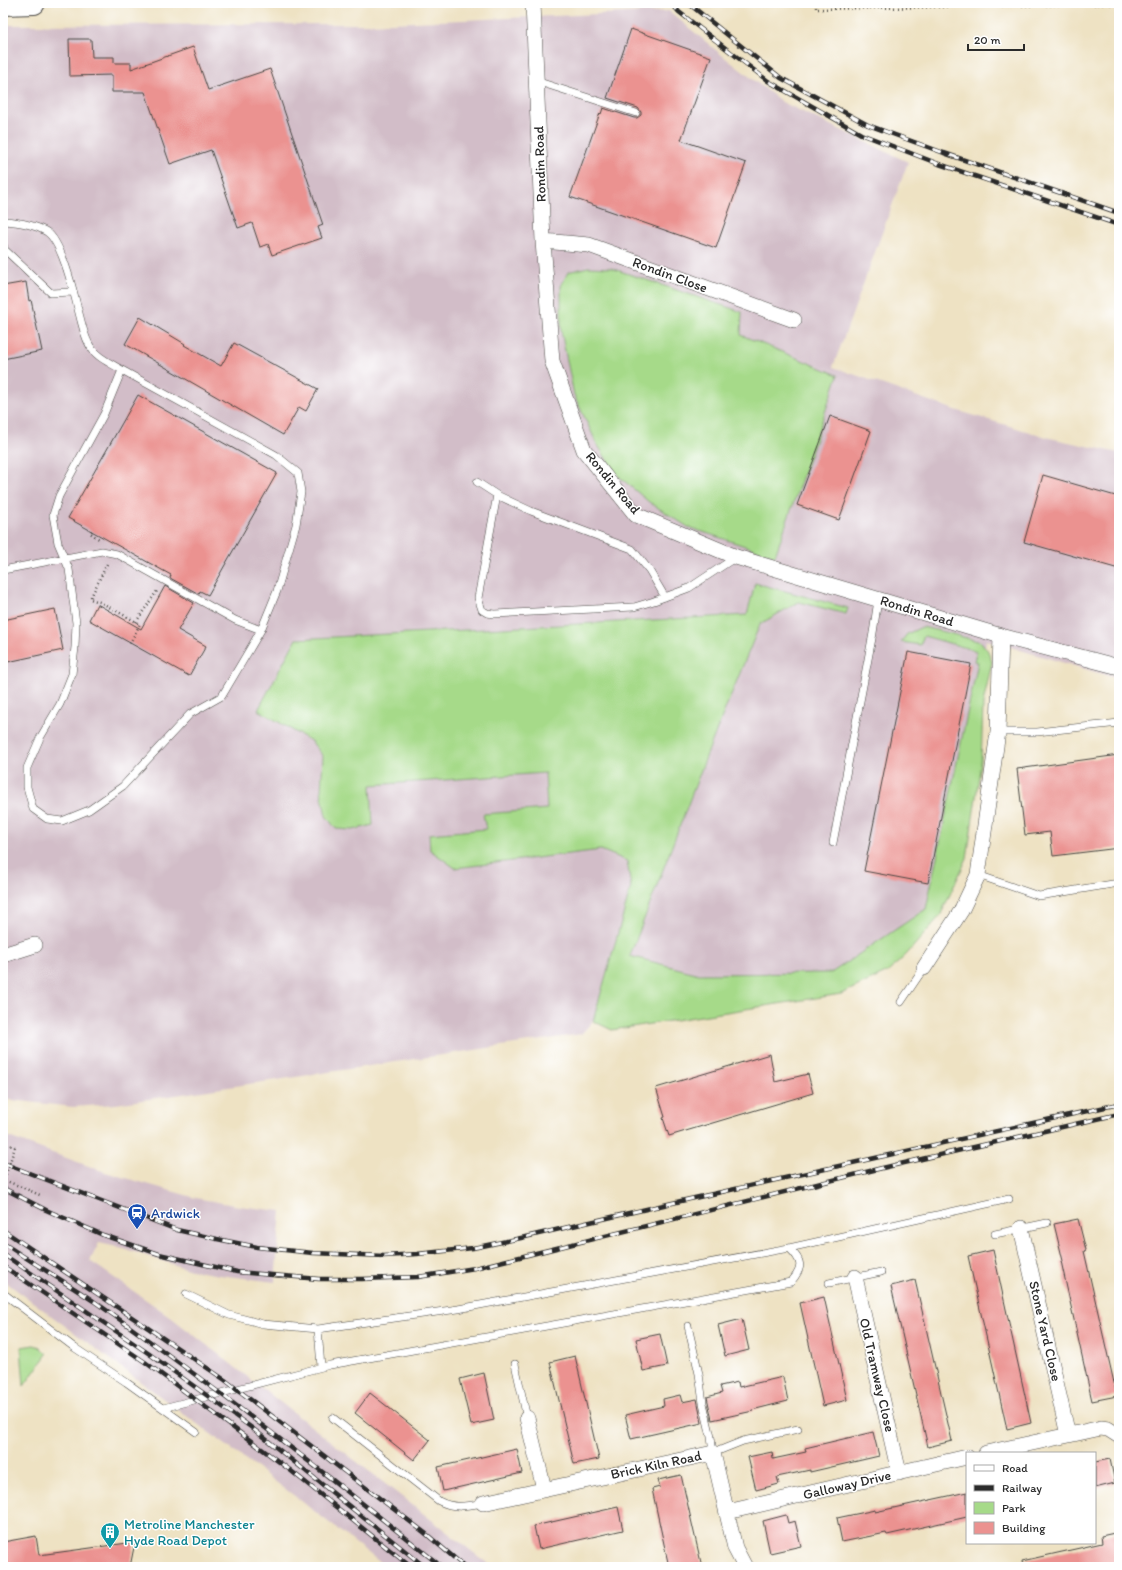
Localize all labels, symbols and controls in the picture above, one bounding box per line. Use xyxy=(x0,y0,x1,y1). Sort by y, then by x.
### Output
scale bar xyxy=(968,26,1024,52)
text: 20 m xyxy=(974,33,1001,47)
street label: Rondin Road xyxy=(530,125,550,202)
street label: Rondin Close xyxy=(630,254,710,297)
street label: Rondin Road xyxy=(582,448,644,518)
street label: Rondin Road xyxy=(878,592,956,630)
station icon: Ardwick xyxy=(126,1202,148,1230)
place label: Ardwick xyxy=(151,1205,200,1222)
street label: Stone Yard Close xyxy=(1025,1279,1065,1383)
street label: Old Tramway Close xyxy=(856,1316,898,1434)
street label: Brick Kiln Road xyxy=(609,1447,703,1483)
legend xyxy=(966,1452,1096,1544)
text: Road xyxy=(1002,1461,1028,1475)
street label: Galloway Drive xyxy=(801,1467,893,1503)
text: Railway xyxy=(1002,1481,1042,1495)
text: Park xyxy=(1002,1501,1026,1515)
place label: Metroline Manchester Hyde Road Depot xyxy=(124,1516,255,1549)
building icon: Metroline Manchester Hyde Road Depot xyxy=(99,1521,121,1549)
text: Building xyxy=(1002,1521,1046,1535)

